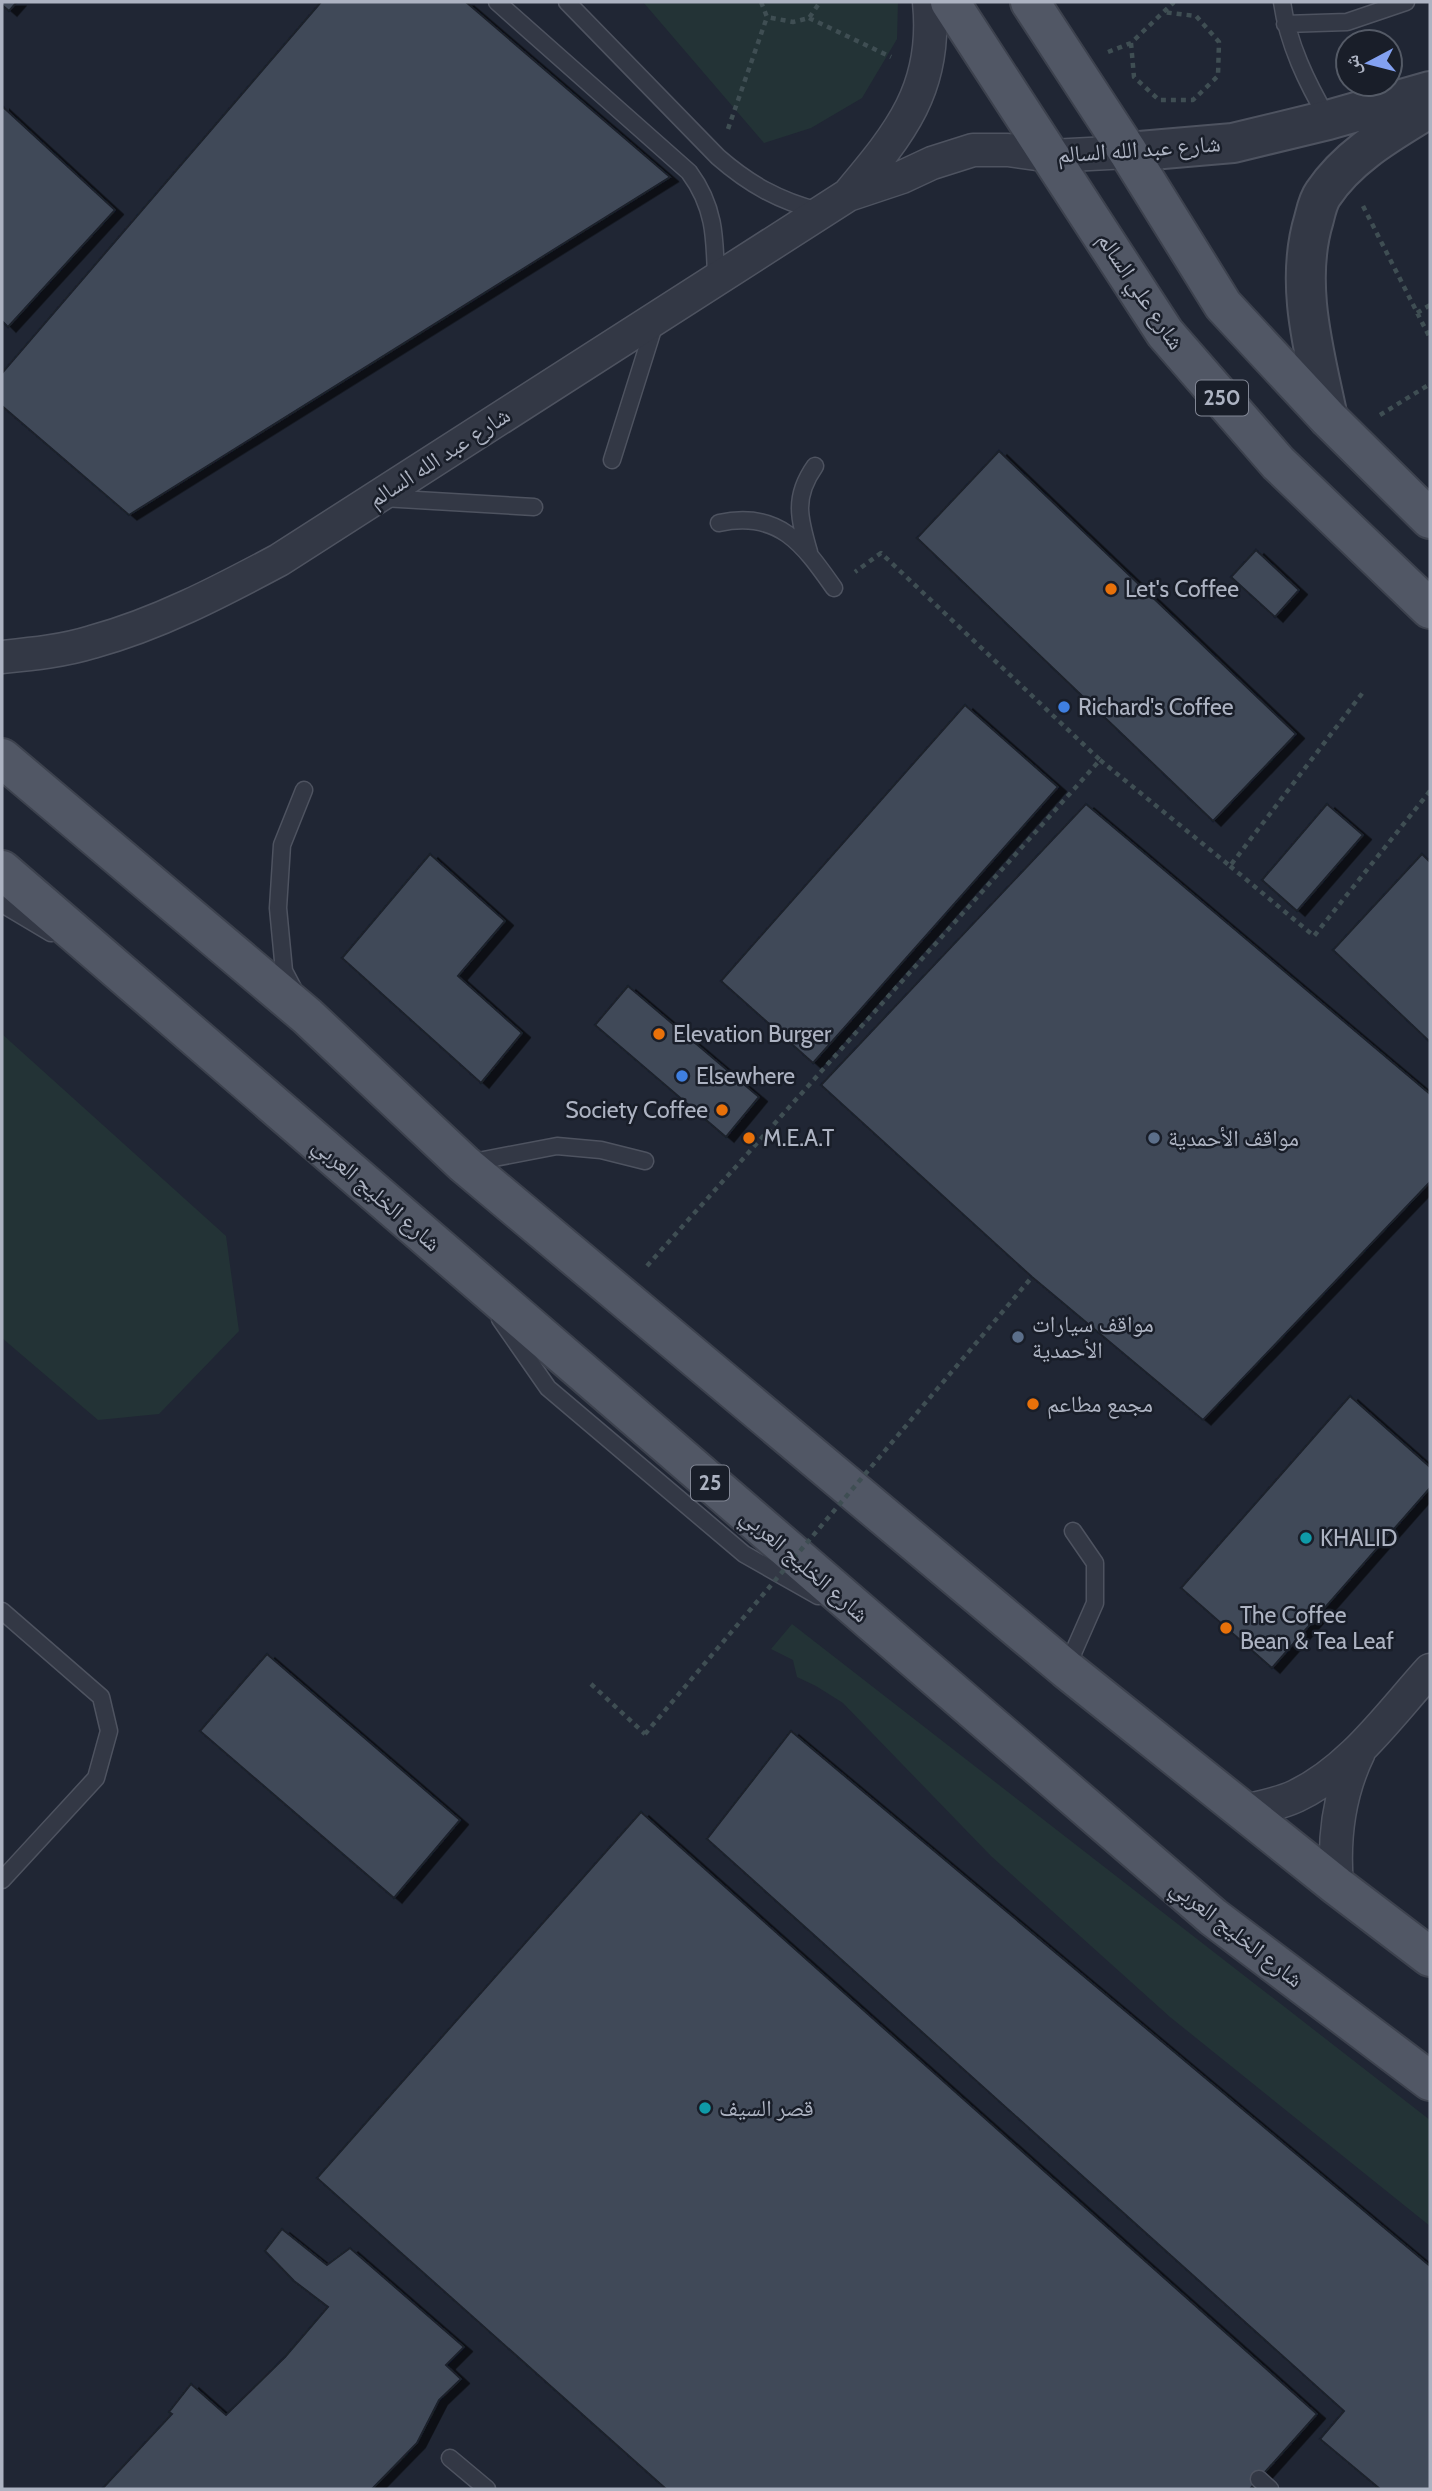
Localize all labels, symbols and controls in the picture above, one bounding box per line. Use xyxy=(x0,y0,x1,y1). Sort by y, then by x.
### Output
north arrow xyxy=(1334,28,1404,98)
text: ش xyxy=(1340,54,1365,76)
street label: شارع عبد الله السالم xyxy=(1057,129,1222,171)
street label: شارع علي السالم xyxy=(1087,227,1191,358)
road number: 250 xyxy=(1196,380,1248,416)
street label: شارع عبد الله السالم xyxy=(363,401,516,515)
place label: Let's Coffee xyxy=(1125,575,1239,603)
marker: Let's Coffee xyxy=(1103,581,1119,597)
place label: Richard's Coffee xyxy=(1078,693,1234,721)
marker: Richard's Coffee xyxy=(1056,699,1072,715)
place label: Elevation Burger xyxy=(673,1020,832,1048)
marker: Elevation Burger xyxy=(651,1026,667,1042)
place label: Elsewhere xyxy=(696,1062,795,1090)
marker: Elsewhere xyxy=(674,1068,690,1084)
place label: Society Coffee xyxy=(565,1096,708,1124)
marker: Society Coffee xyxy=(714,1102,730,1118)
place label: M.E.A.T xyxy=(763,1124,834,1152)
place label: مواقف الأحمدية xyxy=(1168,1124,1299,1152)
marker: M.E.A.T xyxy=(741,1130,757,1146)
marker: مواقف الأحمدية xyxy=(1146,1130,1162,1146)
street label: شارع الخليج العربي xyxy=(304,1131,447,1261)
place label: مواقف سيارات الأحمدية xyxy=(1032,1310,1154,1364)
marker: مواقف سيارات الأحمدية xyxy=(1010,1329,1026,1345)
place label: مجمع مطاعم xyxy=(1047,1390,1153,1420)
marker: مجمع مطاعم xyxy=(1025,1396,1041,1412)
road number: 25 xyxy=(691,1466,729,1500)
street label: شارع الخليج العربي xyxy=(732,1502,875,1632)
place label: KHALID xyxy=(1320,1524,1398,1552)
marker: KHALID xyxy=(1298,1530,1314,1546)
place label: The Coffee Bean & Tea Leaf xyxy=(1240,1601,1394,1655)
marker: The Coffee Bean & Tea Leaf xyxy=(1218,1620,1234,1636)
street label: شارع الخليج العربي xyxy=(1162,1873,1309,1997)
place label: قصر السيف xyxy=(719,2094,814,2122)
marker: قصر السيف xyxy=(697,2100,713,2116)

